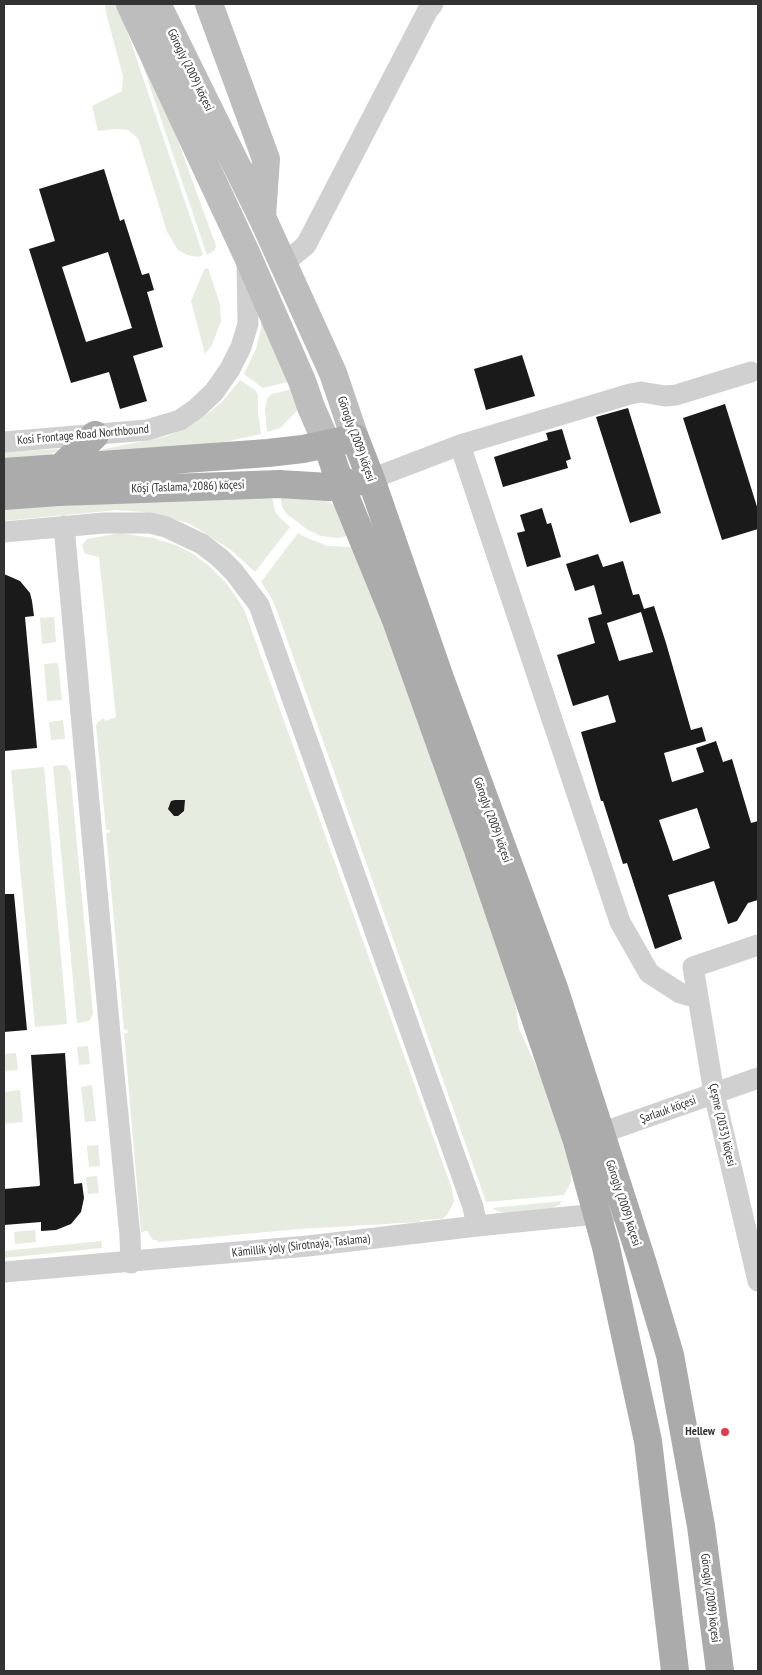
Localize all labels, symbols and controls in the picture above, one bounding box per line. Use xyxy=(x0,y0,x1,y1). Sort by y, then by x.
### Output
street label: Görogly (2009) köçesi xyxy=(164,27,216,113)
street label: Görogly (2009) köçesi xyxy=(334,394,378,484)
street label: Kosi Frontage Road Northbound xyxy=(17,422,149,448)
street label: Köşi (Taslama, 2086) köçesi xyxy=(131,478,245,496)
street label: Görogly (2009) köçesi xyxy=(470,775,514,865)
street label: Çeşme (2033) köçesi xyxy=(705,1082,739,1168)
street label: Şarlauk köçesi xyxy=(638,1093,698,1127)
street label: Görogly (2009) köçesi xyxy=(602,1158,644,1248)
street label: Kämillik ýoly (Sirotnaýa, Taslama) xyxy=(231,1232,371,1260)
place label: Hellew xyxy=(685,1425,715,1439)
marker: Hellew xyxy=(719,1426,731,1438)
street label: Görogly (2009) köçesi xyxy=(697,1553,723,1643)

